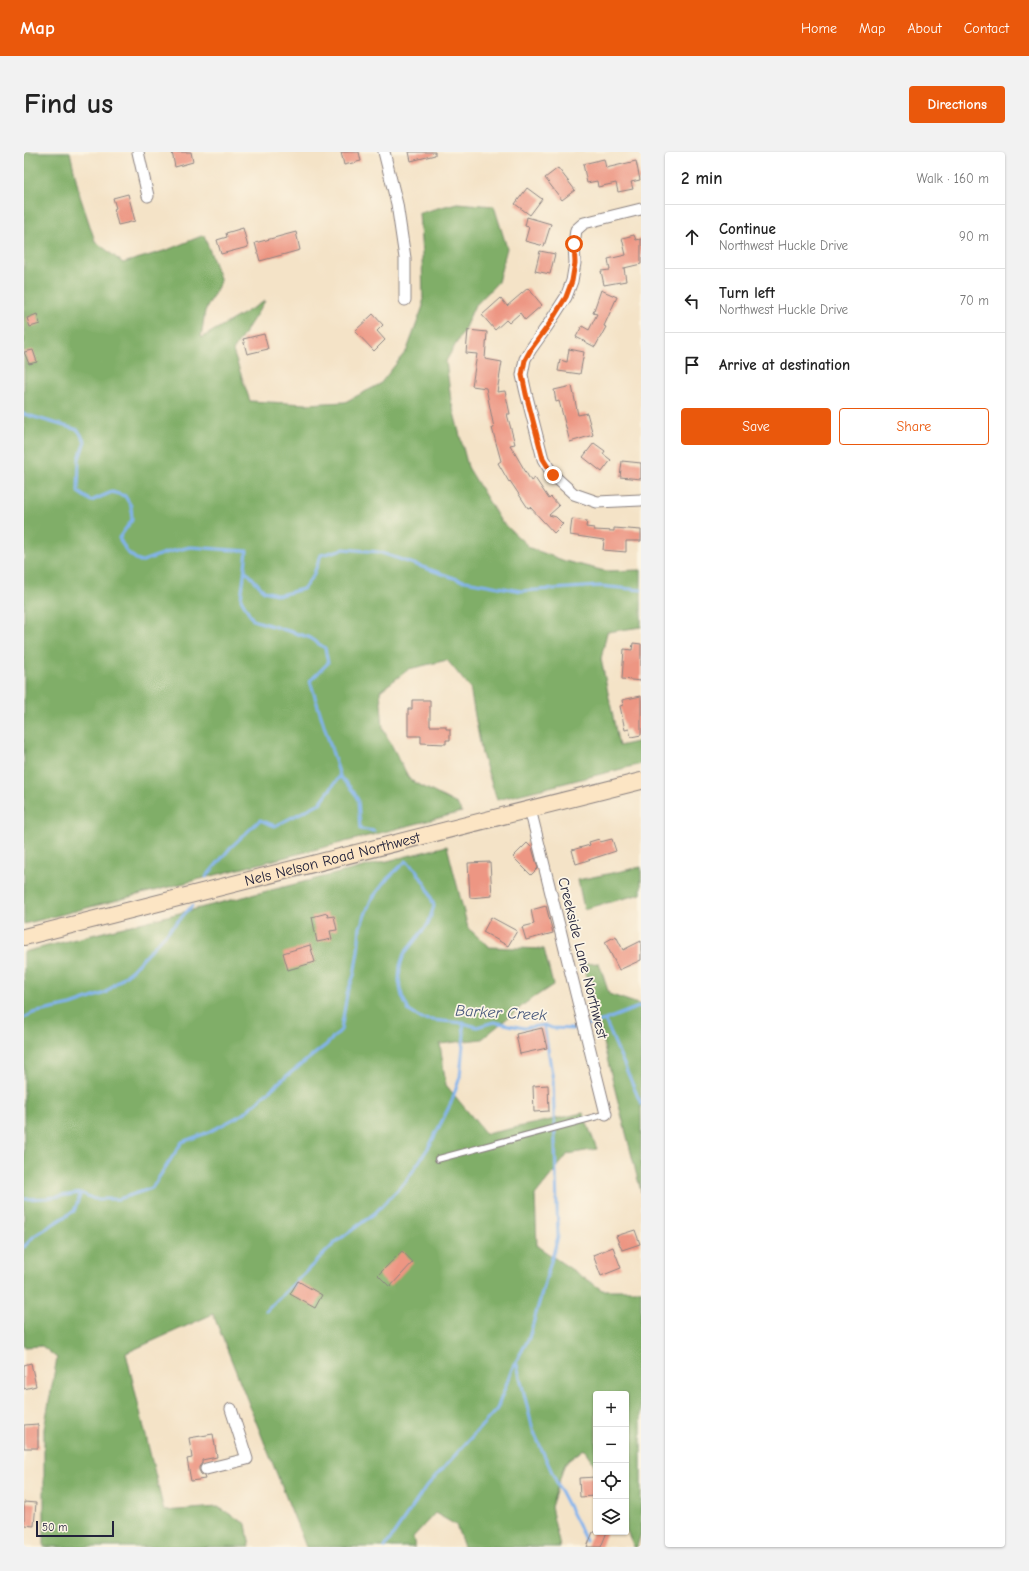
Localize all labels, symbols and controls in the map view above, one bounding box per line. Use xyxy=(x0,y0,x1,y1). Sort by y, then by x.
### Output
text: Map xyxy=(20,17,55,39)
text: Home xyxy=(801,20,837,37)
text: Map xyxy=(859,20,885,37)
text: About xyxy=(907,20,942,37)
text: Contact xyxy=(964,20,1009,37)
button: Directions xyxy=(909,86,1005,123)
text: Find us xyxy=(24,88,113,120)
text: 2 min xyxy=(681,169,722,188)
text: Walk · 160 m xyxy=(917,171,989,186)
text: Continue xyxy=(719,220,776,238)
icon: ahead xyxy=(681,226,703,248)
text: 90 m xyxy=(959,229,989,244)
route start xyxy=(565,235,583,253)
text: Northwest Huckle Drive xyxy=(719,238,848,253)
text: Turn left xyxy=(719,284,775,302)
icon: left xyxy=(681,290,703,312)
text: 70 m xyxy=(960,293,989,308)
text: Northwest Huckle Drive xyxy=(719,302,848,317)
icon: arrive xyxy=(681,354,703,376)
text: Arrive at destination xyxy=(719,356,850,374)
button: Save xyxy=(681,408,831,445)
button: Share xyxy=(839,408,989,445)
route end xyxy=(544,466,562,484)
street label: Nels Nelson Road Northwest xyxy=(243,828,423,890)
street label: Creekside Lane Northwest xyxy=(554,875,612,1041)
water label: Barker Creek xyxy=(455,1002,547,1024)
map controls xyxy=(593,1391,629,1535)
button: + xyxy=(593,1391,629,1427)
button: − xyxy=(593,1427,629,1463)
button: locate xyxy=(593,1463,629,1499)
button: layers xyxy=(593,1499,629,1535)
scale bar xyxy=(36,1519,114,1538)
text: 50 m xyxy=(42,1521,67,1534)

